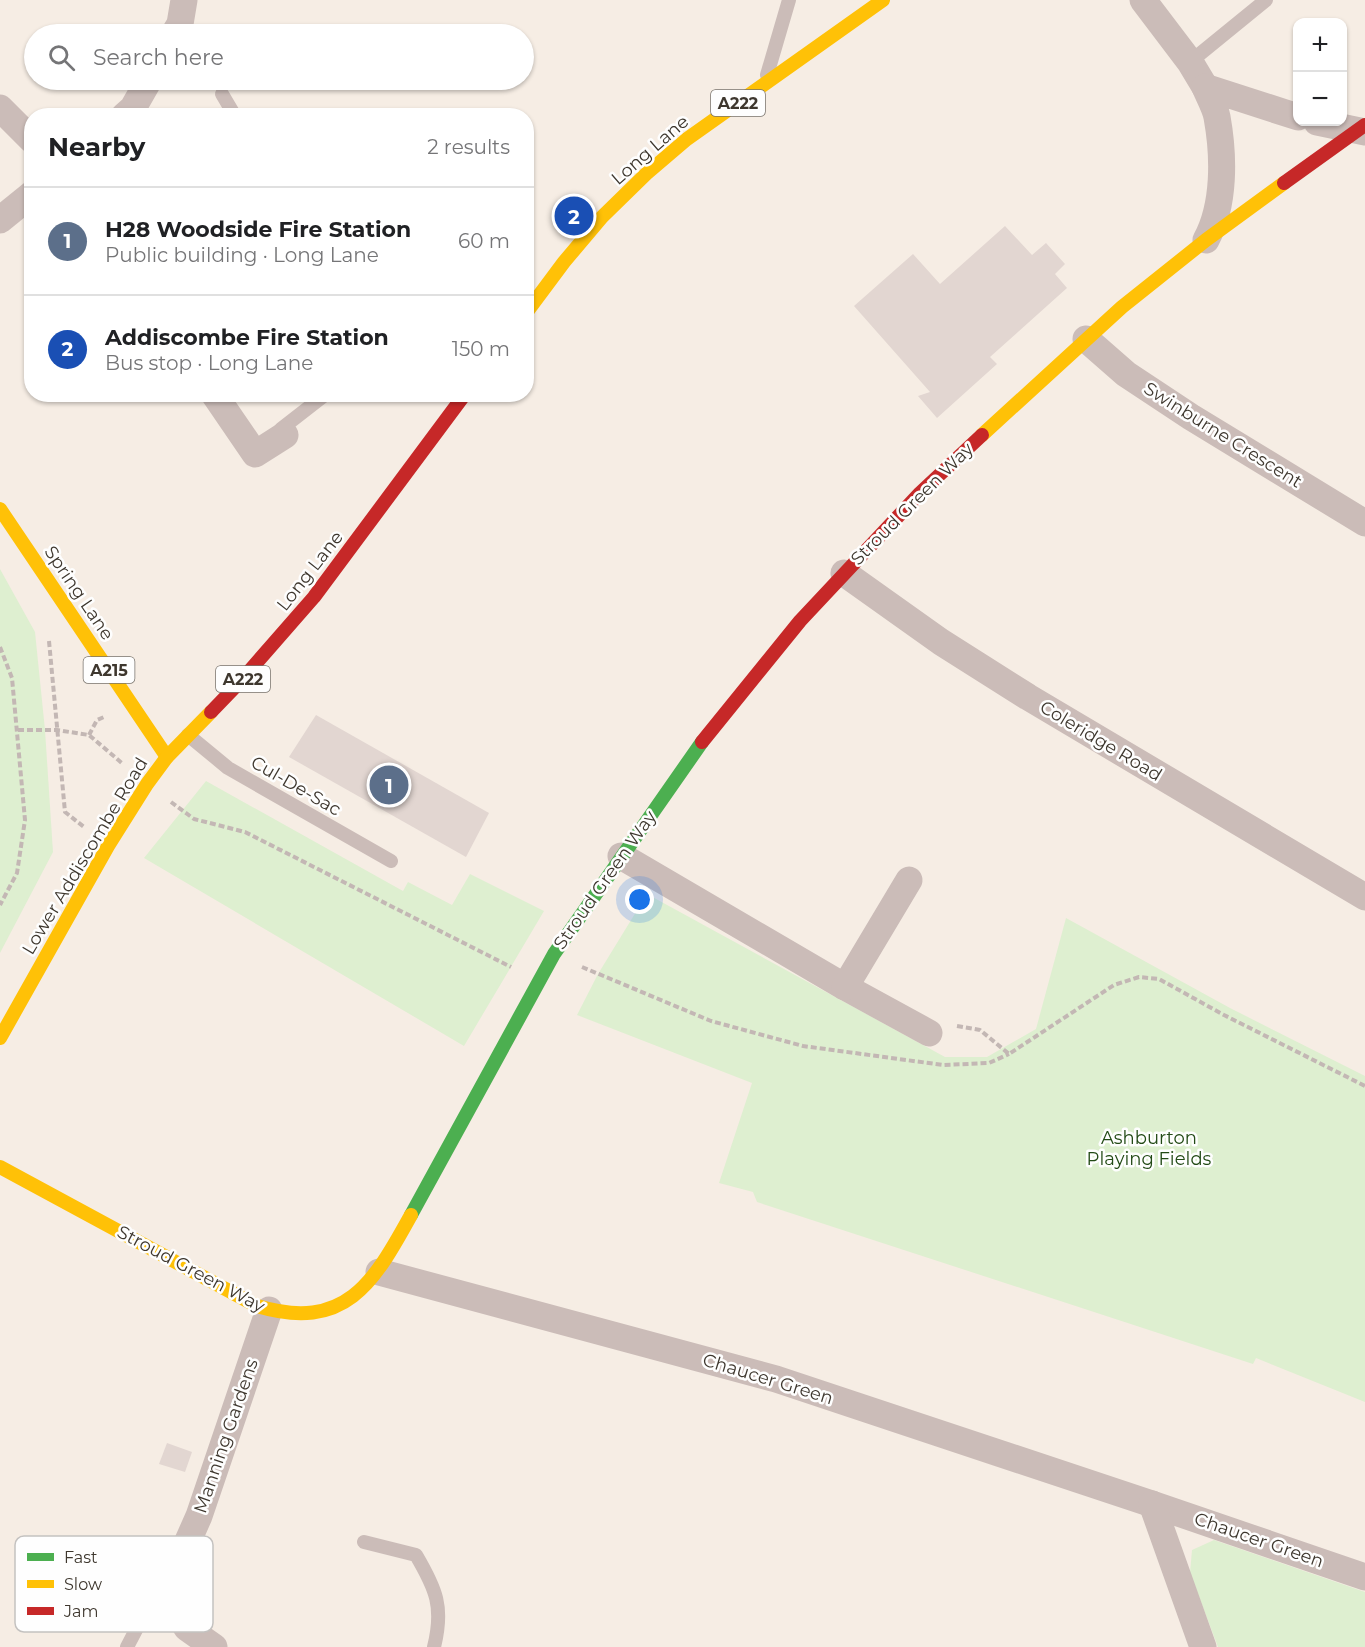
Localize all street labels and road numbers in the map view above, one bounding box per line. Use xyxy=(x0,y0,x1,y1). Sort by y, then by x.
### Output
road number: A222 xyxy=(711,90,765,116)
street label: Long Lane xyxy=(607,110,693,190)
street label: Swinburne Crescent xyxy=(1140,377,1306,493)
street label: Stroud Green Way xyxy=(846,438,978,570)
street label: Long Lane xyxy=(272,527,348,615)
street label: Spring Lane xyxy=(39,542,119,644)
road number: A215 xyxy=(84,657,134,683)
road number: A222 xyxy=(216,666,270,692)
street label: Coleridge Road xyxy=(1036,696,1166,786)
street label: Cul-De-Sac xyxy=(247,751,345,821)
street label: Lower Addiscombe Road xyxy=(17,754,153,958)
street label: Stroud Green Way xyxy=(549,806,661,954)
street label: Stroud Green Way xyxy=(113,1221,269,1317)
street label: Chaucer Green xyxy=(700,1349,836,1409)
street label: Manning Gardens xyxy=(189,1356,263,1516)
street label: Chaucer Green xyxy=(1191,1508,1327,1572)

